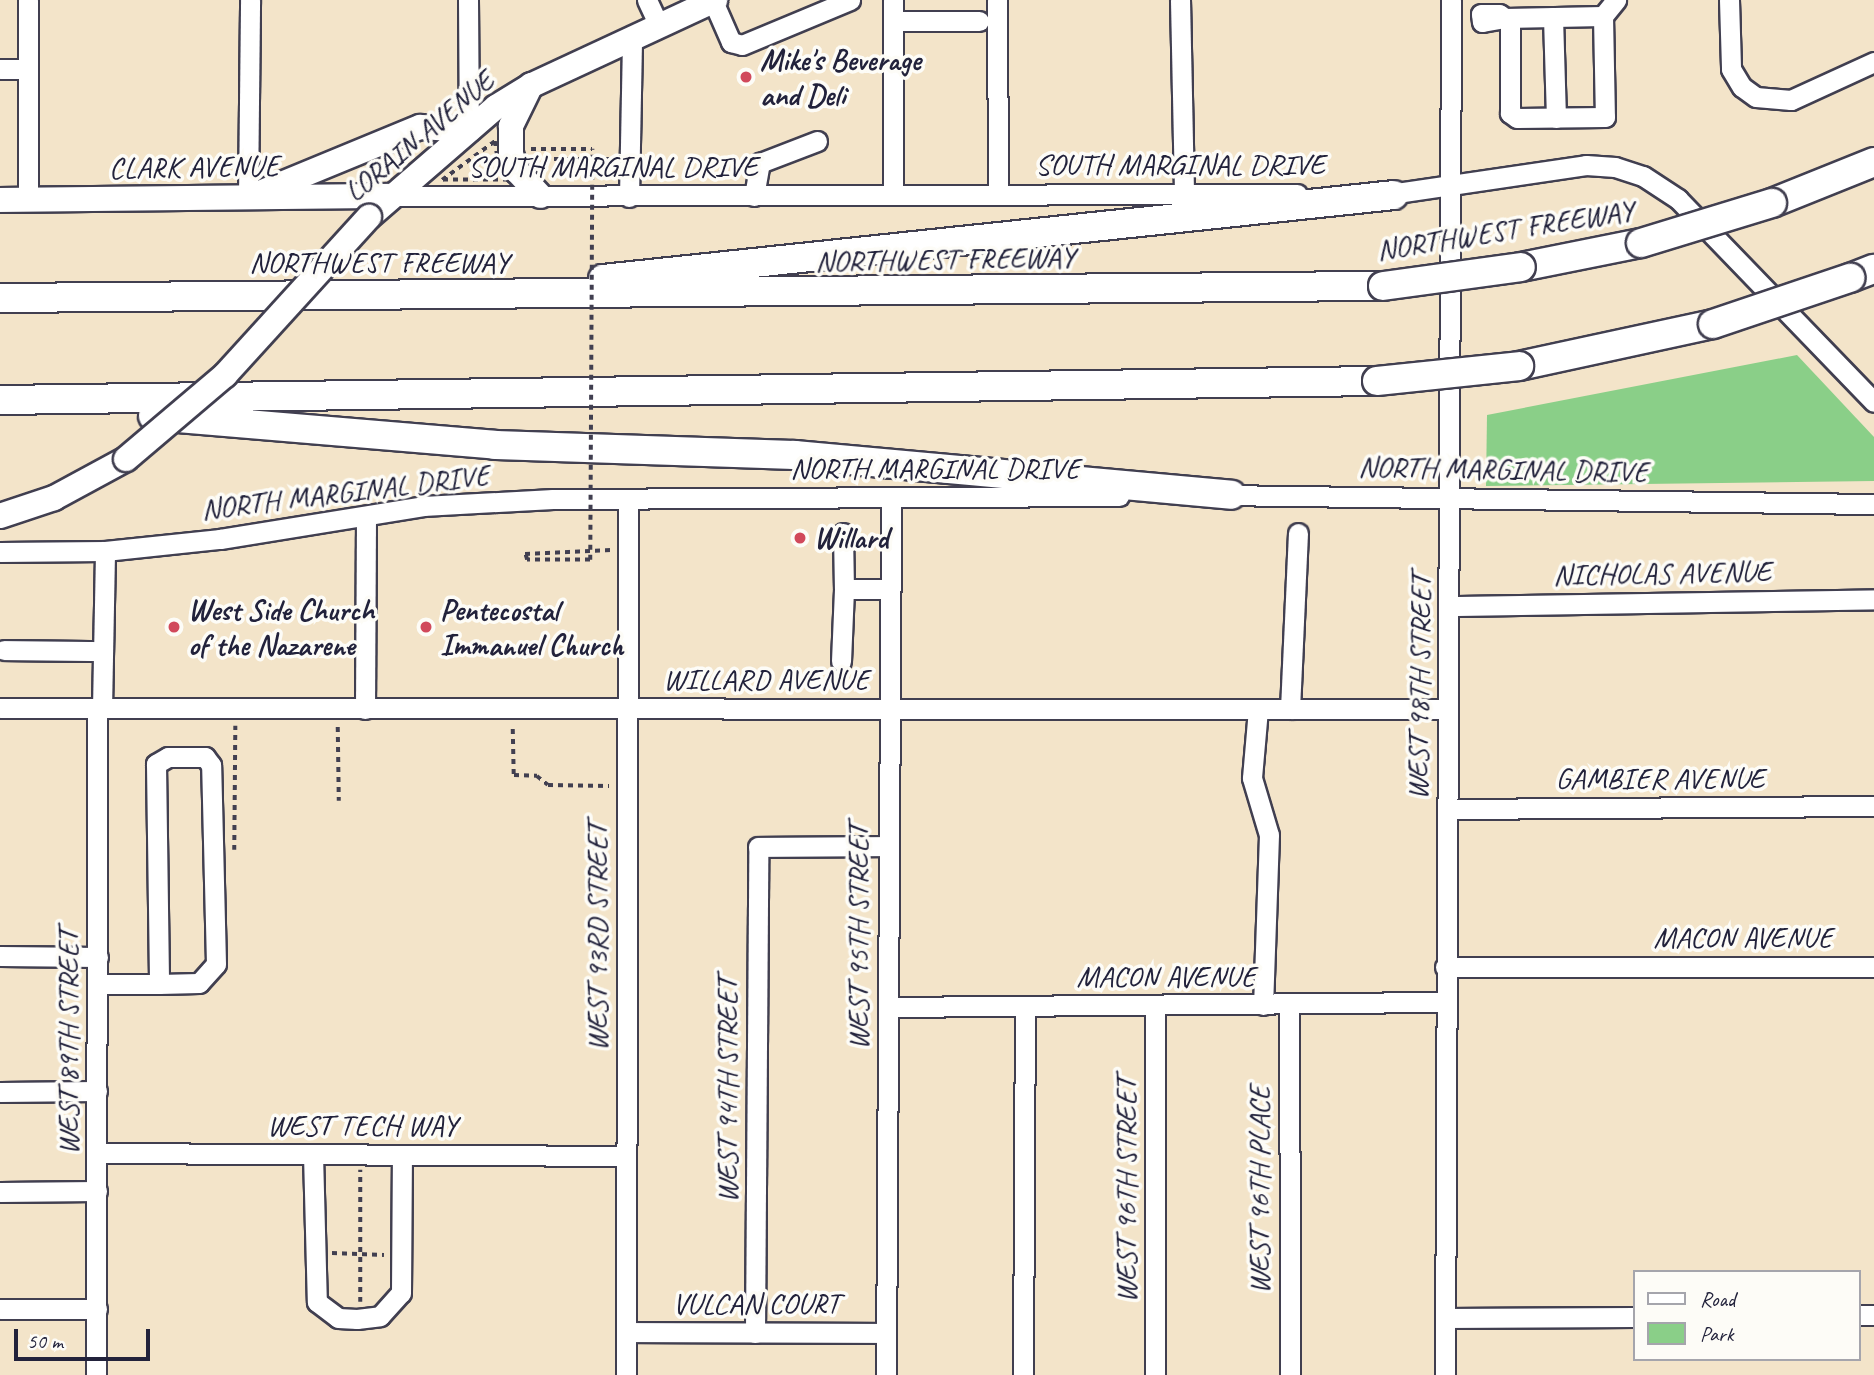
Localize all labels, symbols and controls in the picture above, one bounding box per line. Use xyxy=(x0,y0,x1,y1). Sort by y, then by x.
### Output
place label: Mike's Beverage and Deli xyxy=(760,42,921,112)
street label: LORAIN AVENUE xyxy=(337,63,501,209)
marker: Mike's Beverage and Deli xyxy=(738,69,754,85)
street label: SOUTH MARGINAL DRIVE xyxy=(1036,146,1324,182)
street label: CLARK AVENUE xyxy=(109,148,279,186)
street label: SOUTH MARGINAL DRIVE xyxy=(469,148,757,184)
street label: NORTHWEST FREEWAY xyxy=(1375,192,1635,268)
street label: NORTHWEST FREEWAY xyxy=(816,239,1074,279)
street label: NORTHWEST FREEWAY xyxy=(251,244,507,280)
street label: NORTH MARGINAL DRIVE xyxy=(1357,448,1649,490)
street label: NORTH MARGINAL DRIVE xyxy=(789,450,1081,486)
street label: NORTH MARGINAL DRIVE xyxy=(198,456,492,528)
place label: Willard xyxy=(814,520,888,556)
marker: Willard xyxy=(792,530,808,546)
street label: NICHOLAS AVENUE xyxy=(1553,553,1771,593)
street label: WEST 98TH STREET xyxy=(1399,574,1439,800)
place label: West Side Church of the Nazarene xyxy=(188,592,374,662)
place label: Pentecostal Immanuel Church xyxy=(440,592,625,662)
marker: West Side Church of the Nazarene xyxy=(166,619,182,635)
marker: Pentecostal Immanuel Church xyxy=(418,619,434,635)
street label: WILLARD AVENUE xyxy=(663,661,869,697)
street label: GAMBIER AVENUE xyxy=(1556,760,1764,796)
street label: WEST 93RD STREET xyxy=(579,823,615,1051)
street label: WEST 95TH STREET xyxy=(840,824,876,1050)
street label: MACON AVENUE xyxy=(1653,919,1833,955)
street label: WEST 89TH STREET xyxy=(50,929,86,1155)
street label: MACON AVENUE xyxy=(1076,958,1256,994)
street label: WEST 94TH STREET xyxy=(709,977,745,1203)
street label: WEST 96TH STREET xyxy=(1108,1077,1144,1303)
street label: WEST 96TH PLACE xyxy=(1241,1086,1277,1294)
street label: WEST TECH WAY xyxy=(267,1107,457,1143)
legend xyxy=(1632,1270,1860,1361)
street label: VULCAN COURT xyxy=(672,1285,840,1321)
text: Road xyxy=(1700,1286,1735,1312)
scale bar xyxy=(18,1316,154,1360)
text: Park xyxy=(1700,1321,1733,1347)
text: 50 m xyxy=(27,1328,63,1354)

